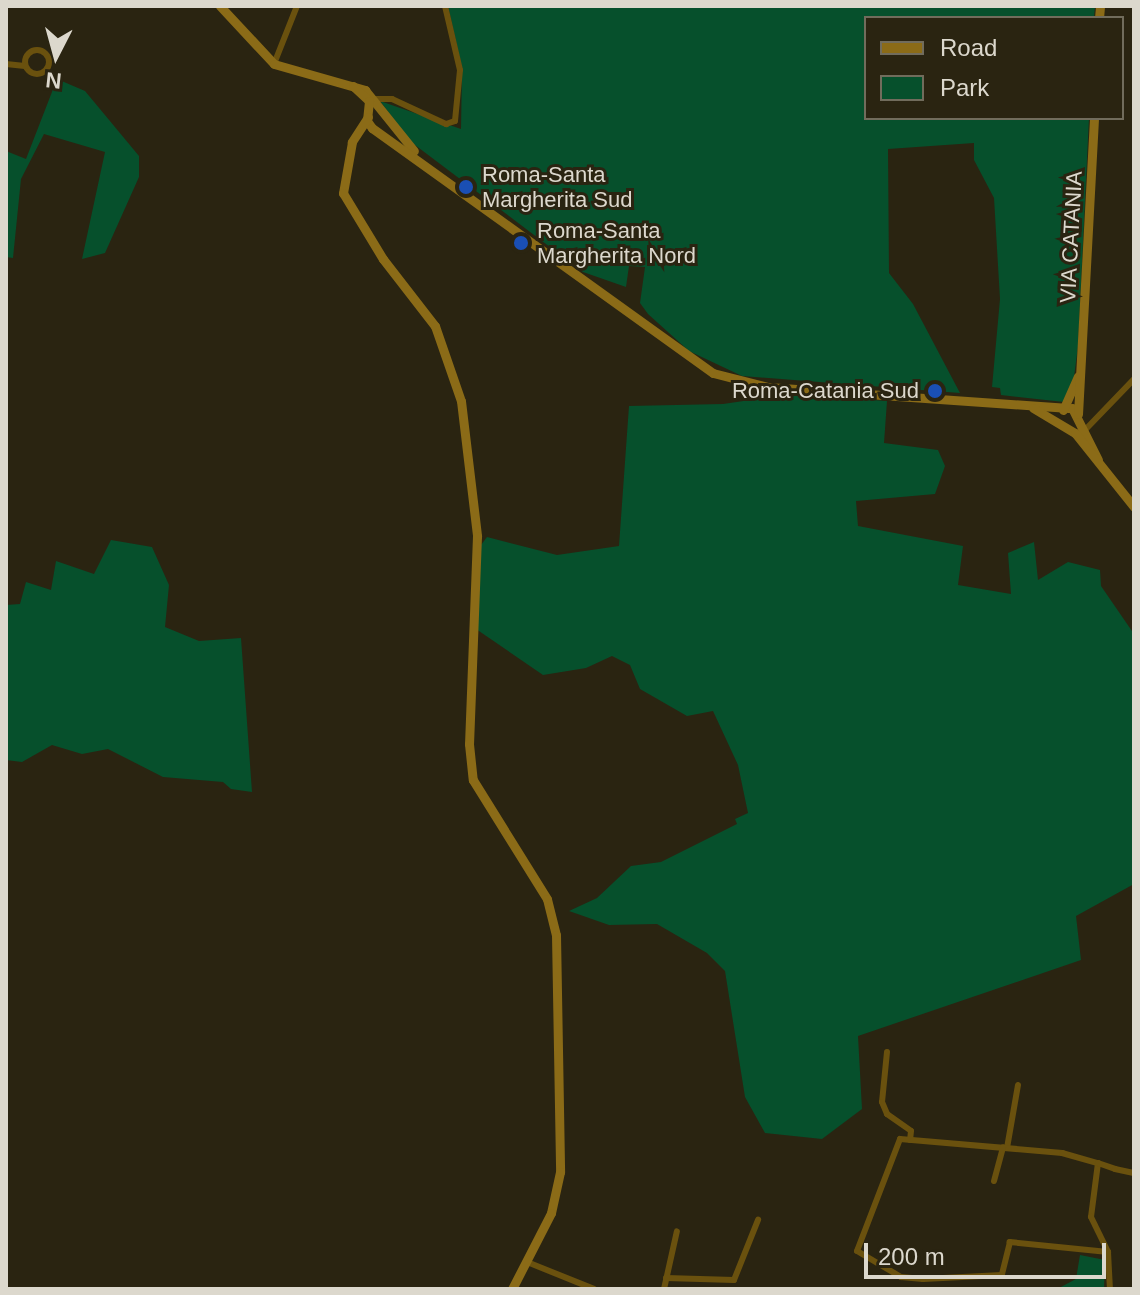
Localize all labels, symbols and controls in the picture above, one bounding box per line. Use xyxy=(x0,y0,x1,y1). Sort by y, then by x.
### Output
north arrow xyxy=(16,16,96,96)
legend xyxy=(864,16,1124,120)
text: Road xyxy=(940,34,997,61)
text: N xyxy=(44,67,63,94)
text: Park xyxy=(940,74,989,101)
place label: Roma-Santa Margherita Sud xyxy=(482,161,632,212)
street label: VIA CATANIA xyxy=(1054,170,1088,304)
marker: Roma-Santa Margherita Sud xyxy=(457,178,475,196)
place label: Roma-Santa Margherita Nord xyxy=(537,217,696,268)
marker: Roma-Santa Margherita Nord xyxy=(512,234,530,252)
place label: Roma-Catania Sud xyxy=(732,378,919,404)
marker: Roma-Catania Sud xyxy=(926,382,944,400)
scale bar xyxy=(868,1227,1110,1277)
text: 200 m xyxy=(878,1243,945,1270)

